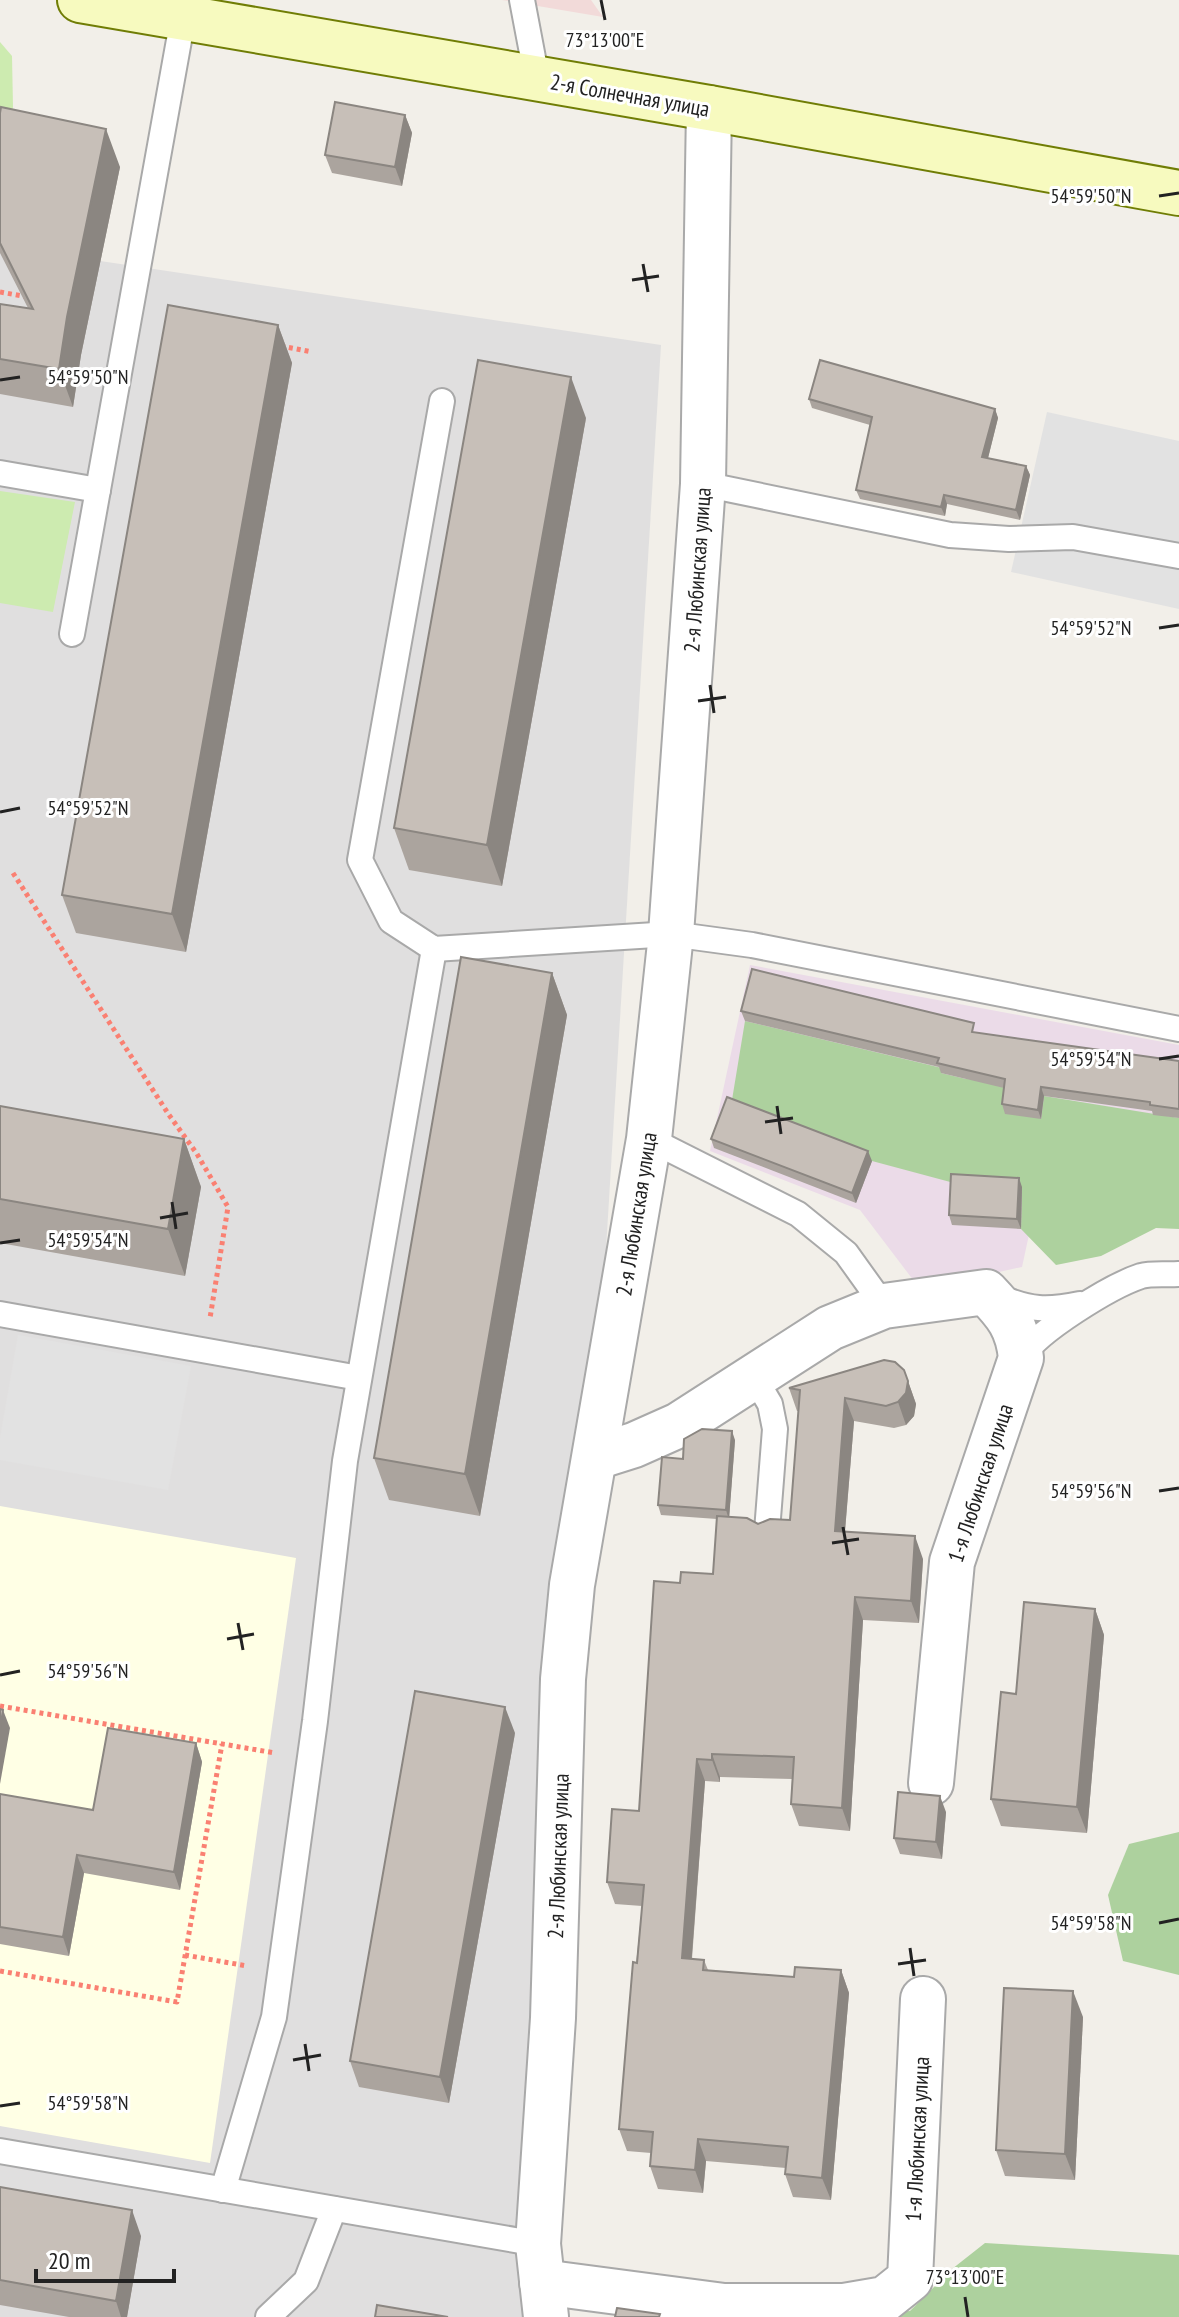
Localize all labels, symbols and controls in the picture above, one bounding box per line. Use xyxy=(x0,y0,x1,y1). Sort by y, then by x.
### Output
text: 73°13'00"E xyxy=(566,27,644,53)
street label: 2-я Солнечная улица xyxy=(548,67,712,123)
text: 54°59'50"N xyxy=(1051,183,1131,209)
text: 54°59'50"N xyxy=(48,364,128,390)
street label: 2-я Любинская улица xyxy=(677,487,717,653)
text: 54°59'52"N xyxy=(1051,615,1131,641)
text: 54°59'52"N xyxy=(48,795,128,821)
text: 54°59'54"N xyxy=(1051,1046,1131,1072)
street label: 2-я Любинская улица xyxy=(609,1130,663,1298)
text: 54°59'54"N xyxy=(48,1227,128,1253)
street label: 1-я Любинская улица xyxy=(941,1400,1019,1566)
text: 54°59'56"N xyxy=(1051,1478,1131,1504)
text: 54°59'56"N xyxy=(48,1658,128,1684)
street label: 2-я Любинская улица xyxy=(541,1773,575,1939)
text: 54°59'58"N xyxy=(1051,1910,1131,1936)
street label: 1-я Любинская улица xyxy=(899,2056,935,2222)
text: 54°59'58"N xyxy=(48,2090,128,2116)
scale bar xyxy=(36,2233,174,2283)
text: 20 m xyxy=(48,2245,90,2276)
text: 73°13'00"E xyxy=(926,2264,1004,2290)

